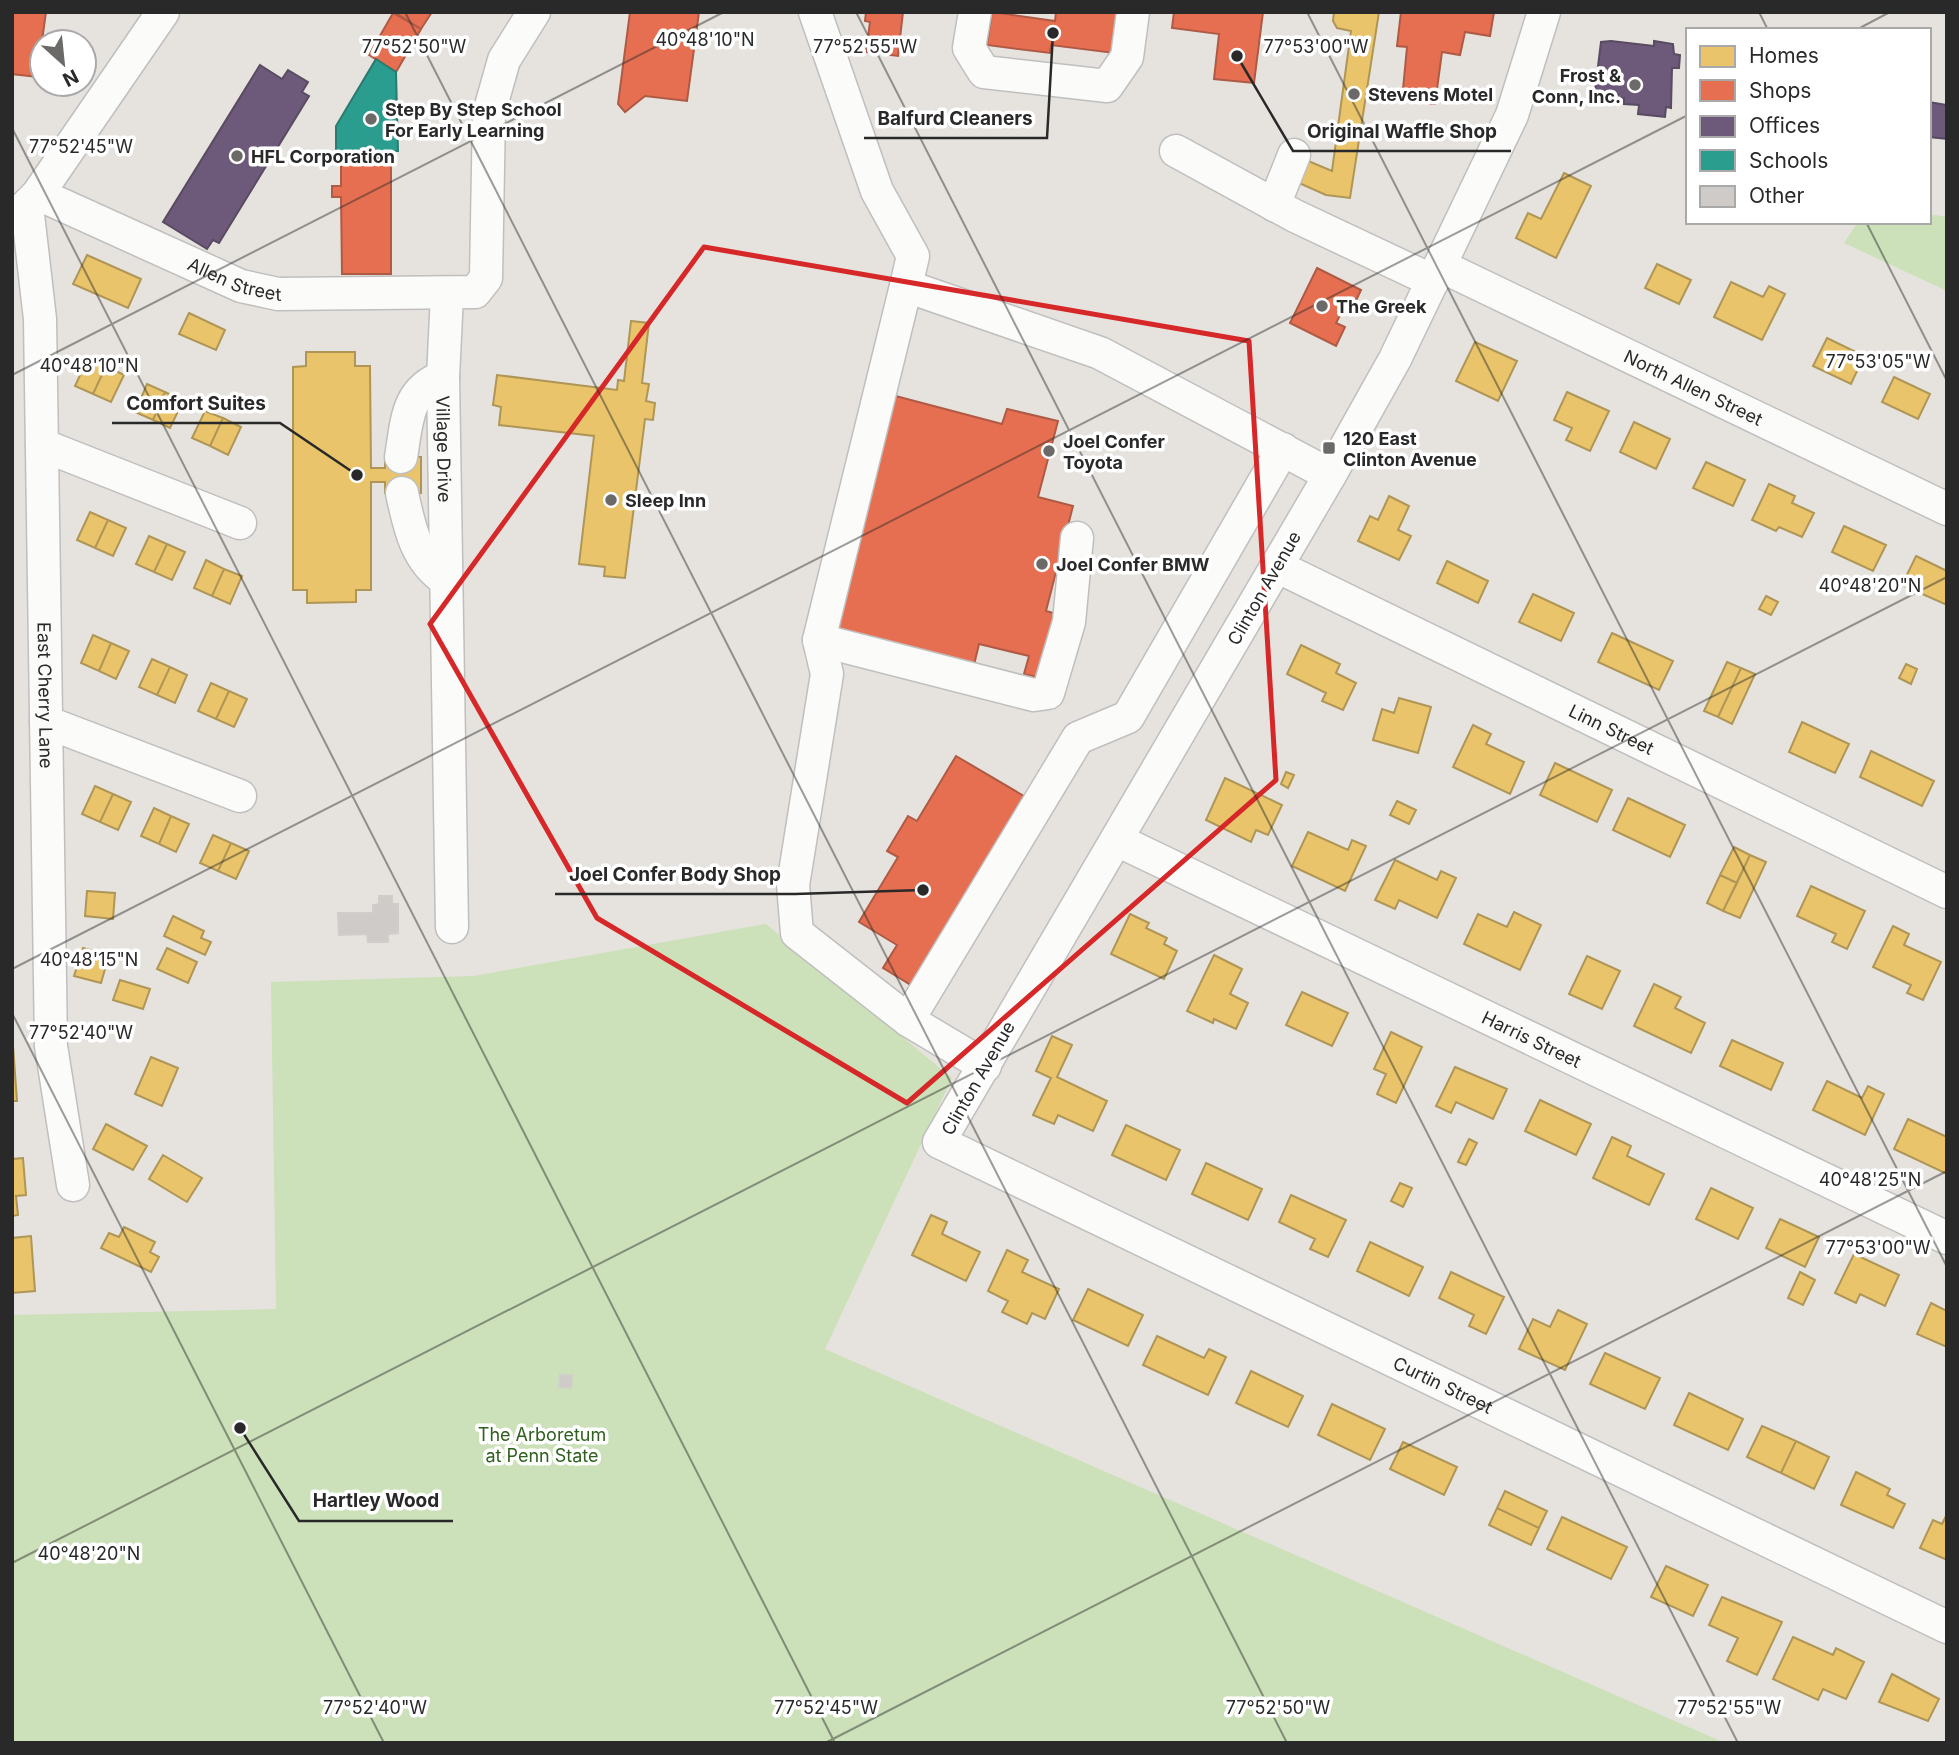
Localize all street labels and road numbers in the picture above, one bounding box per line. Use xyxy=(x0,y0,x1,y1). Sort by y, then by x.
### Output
street label: Allen Street xyxy=(185,253,282,305)
street label: North Allen Street xyxy=(1621,345,1766,429)
street label: Village Drive xyxy=(433,395,456,503)
street label: Clinton Avenue xyxy=(1223,527,1305,649)
street label: East Cherry Lane xyxy=(34,622,57,769)
street label: Linn Street xyxy=(1566,700,1657,759)
street label: Harris Street xyxy=(1479,1006,1585,1072)
street label: Clinton Avenue xyxy=(937,1017,1019,1139)
street label: Curtin Street xyxy=(1390,1352,1496,1417)

